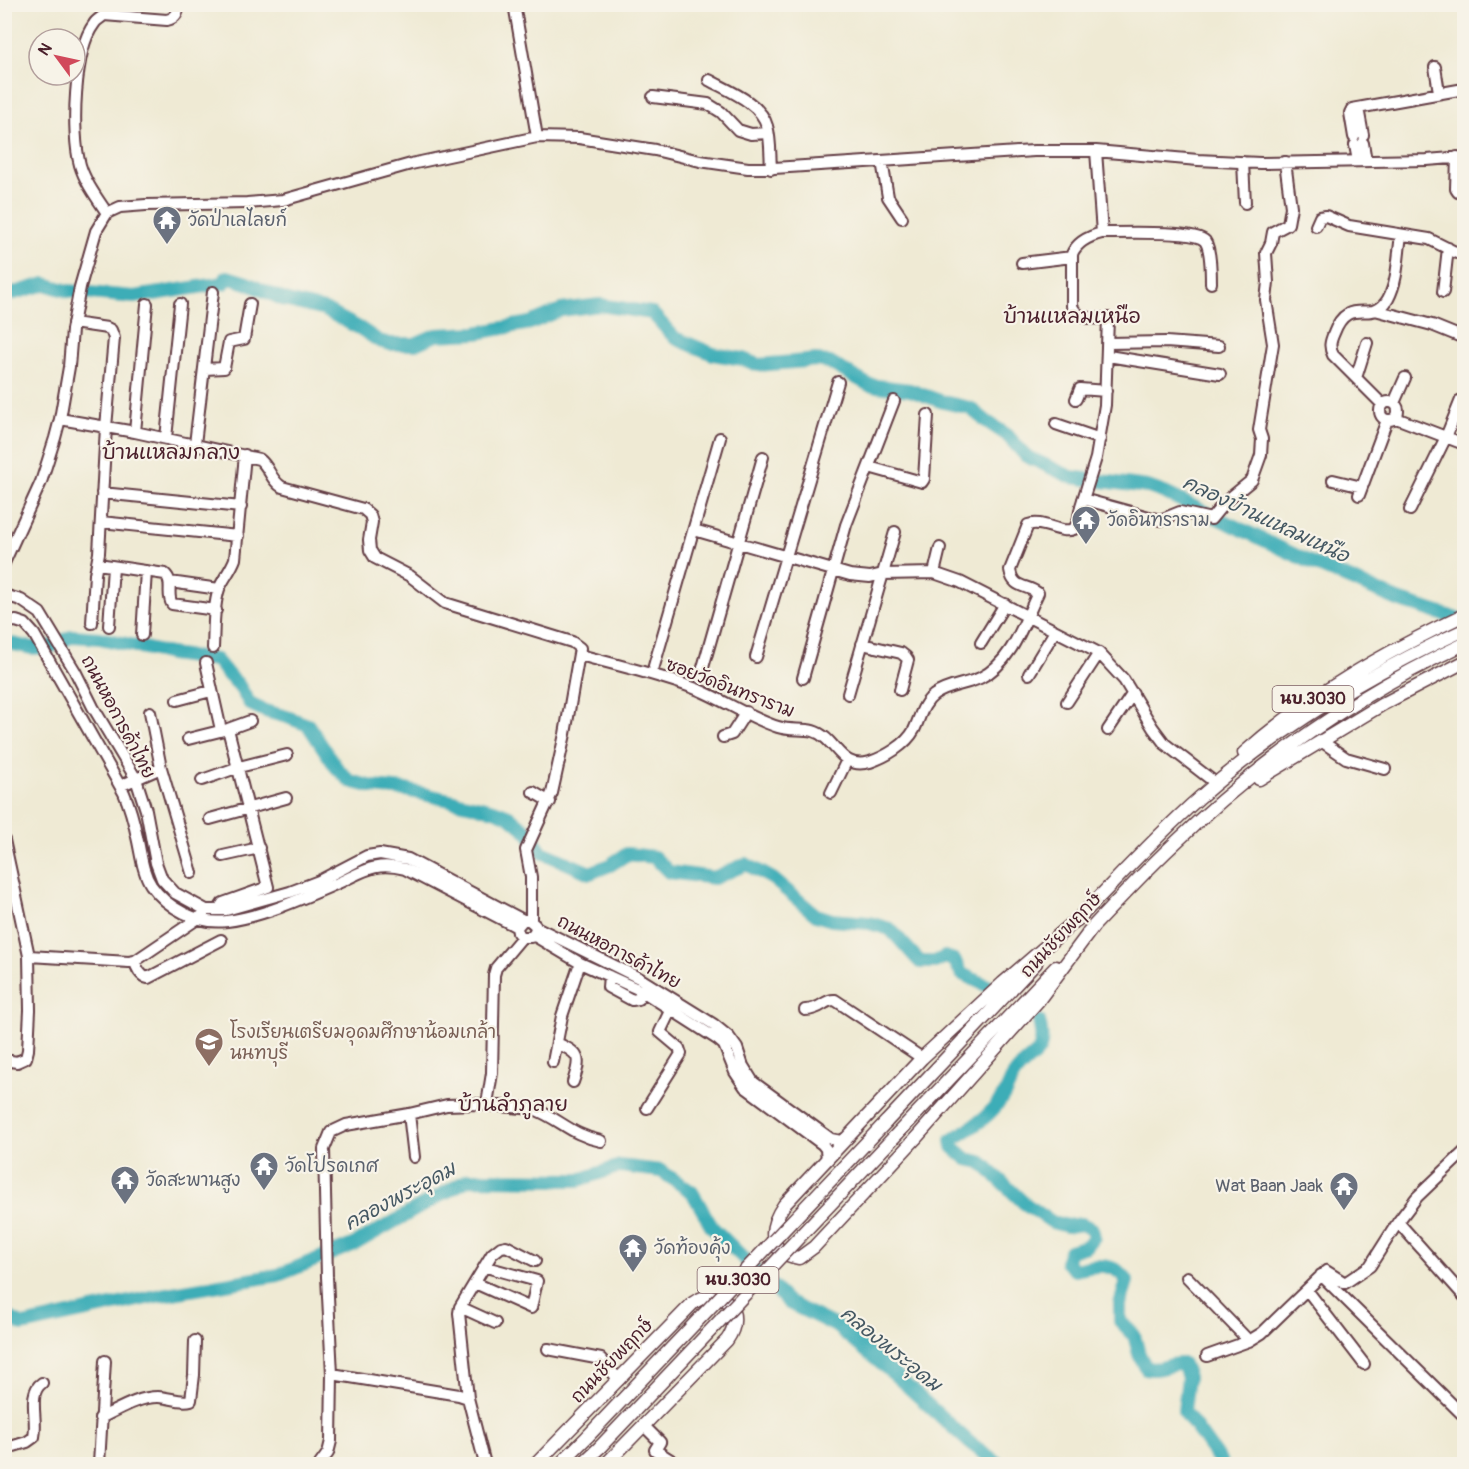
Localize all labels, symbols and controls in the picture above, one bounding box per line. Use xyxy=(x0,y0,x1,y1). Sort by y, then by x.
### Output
north arrow xyxy=(27,27,87,87)
text: N xyxy=(34,39,57,59)
temple icon: วัดป่าเลไลยก์ xyxy=(151,204,183,246)
place label: วัดป่าเลไลยก์ xyxy=(188,207,287,232)
district label: บ้านแหลมเหนือ xyxy=(1003,303,1141,330)
district label: บ้านแหลมกลาง xyxy=(102,439,240,466)
water label: คลองบ้านแหลมเหนือ xyxy=(1179,470,1354,569)
temple icon: วัดอินทราราม xyxy=(1070,504,1102,546)
place label: วัดอินทราราม xyxy=(1107,509,1210,532)
street label: ถนนหอการค้าไทย xyxy=(76,650,162,783)
street label: ซอยวัดอินทราราม xyxy=(662,653,798,723)
road number: นบ.3030 xyxy=(1272,686,1354,712)
street label: ถนนชัยพฤกษ์ xyxy=(1014,886,1107,983)
street label: ถนนหอการค้าไทย xyxy=(553,908,686,994)
place label: โรงเรียนเตรียมอุดมศึกษาน้อมเกล้า นนทบุรี xyxy=(230,1019,496,1067)
school or university icon: โรงเรียนเตรียมอุดมศึกษาน้อมเกล้า นนทบุรี xyxy=(193,1026,225,1068)
district label: บ้านลำภูลาย xyxy=(458,1091,568,1120)
temple icon: วัดโปรดเกศ xyxy=(248,1150,280,1192)
place label: วัดโปรดเกศ xyxy=(285,1153,380,1178)
water label: คลองพระอุดม xyxy=(340,1155,462,1238)
temple icon: วัดสะพานสูง xyxy=(109,1164,141,1206)
place label: วัดสะพานสูง xyxy=(146,1169,240,1194)
temple icon: Wat Baan Jaak xyxy=(1328,1170,1360,1212)
place label: Wat Baan Jaak xyxy=(1215,1175,1323,1198)
temple icon: วัดท้องคุ้ง xyxy=(617,1232,649,1274)
place label: วัดท้องคุ้ง xyxy=(654,1236,730,1262)
road number: นบ.3030 xyxy=(698,1267,778,1293)
water label: คลองพระอุดม xyxy=(834,1301,948,1400)
street label: ถนนชัยพฤกษ์ xyxy=(565,1312,659,1408)

